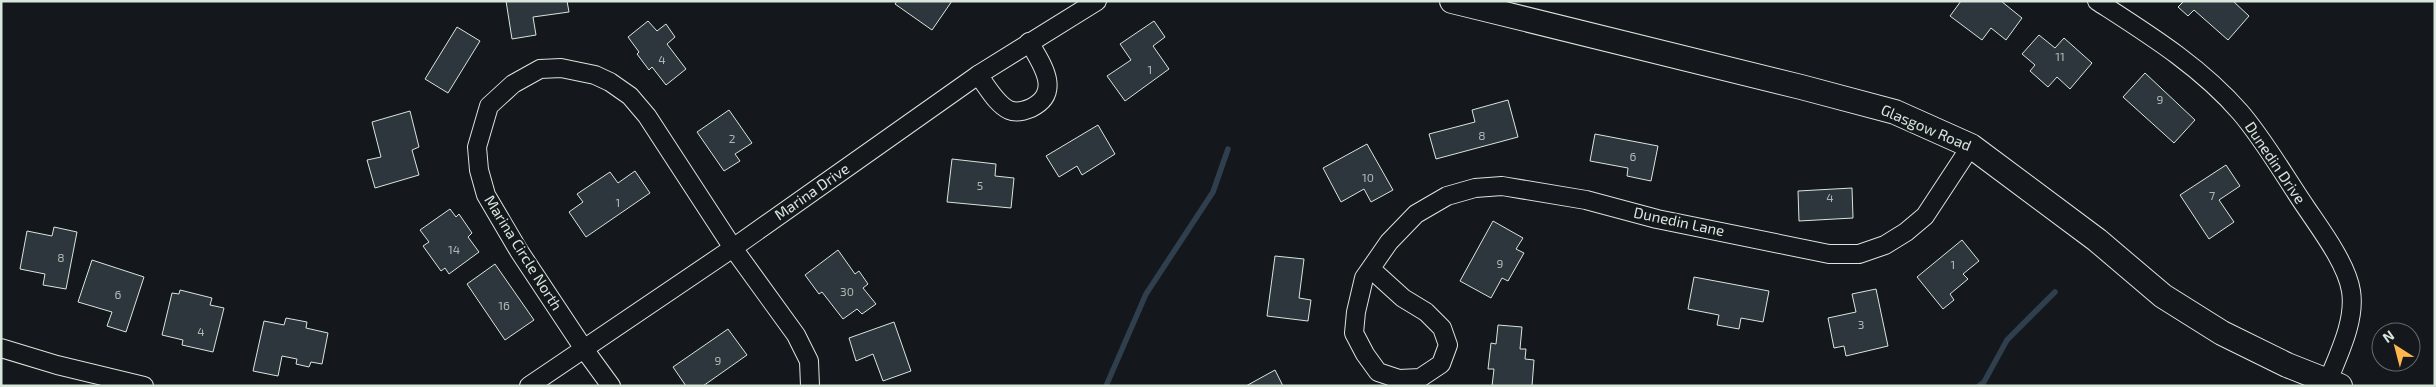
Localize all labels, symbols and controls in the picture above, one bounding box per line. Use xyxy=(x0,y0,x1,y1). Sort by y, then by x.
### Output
house number: 11 xyxy=(2055,49,2065,63)
house number: 4 xyxy=(658,52,666,66)
house number: 1 xyxy=(1148,62,1152,76)
house number: 9 xyxy=(2157,92,2164,106)
street label: Glasgow Road xyxy=(1878,100,1974,154)
street label: Dunedin Drive xyxy=(2242,118,2310,207)
house number: 8 xyxy=(1478,128,1486,142)
house number: 2 xyxy=(729,131,736,145)
house number: 6 xyxy=(1630,149,1637,163)
street label: Marina Drive xyxy=(771,159,852,224)
house number: 10 xyxy=(1362,170,1374,184)
house number: 5 xyxy=(977,178,983,192)
house number: 7 xyxy=(2209,188,2215,202)
house number: 4 xyxy=(1826,190,1834,204)
street label: Marina Circle North xyxy=(481,192,567,313)
house number: 1 xyxy=(616,195,620,209)
street label: Dunedin Lane xyxy=(1632,203,1726,239)
house number: 14 xyxy=(448,242,460,256)
house number: 8 xyxy=(57,250,65,264)
house number: 9 xyxy=(1497,256,1504,270)
house number: 1 xyxy=(1951,257,1955,271)
house number: 30 xyxy=(840,284,854,298)
house number: 6 xyxy=(115,287,122,301)
house number: 16 xyxy=(498,298,510,312)
house number: 3 xyxy=(1858,317,1864,331)
north arrow xyxy=(2371,322,2421,372)
house number: 4 xyxy=(197,324,205,338)
text: N xyxy=(2379,326,2397,346)
house number: 9 xyxy=(715,353,722,367)

